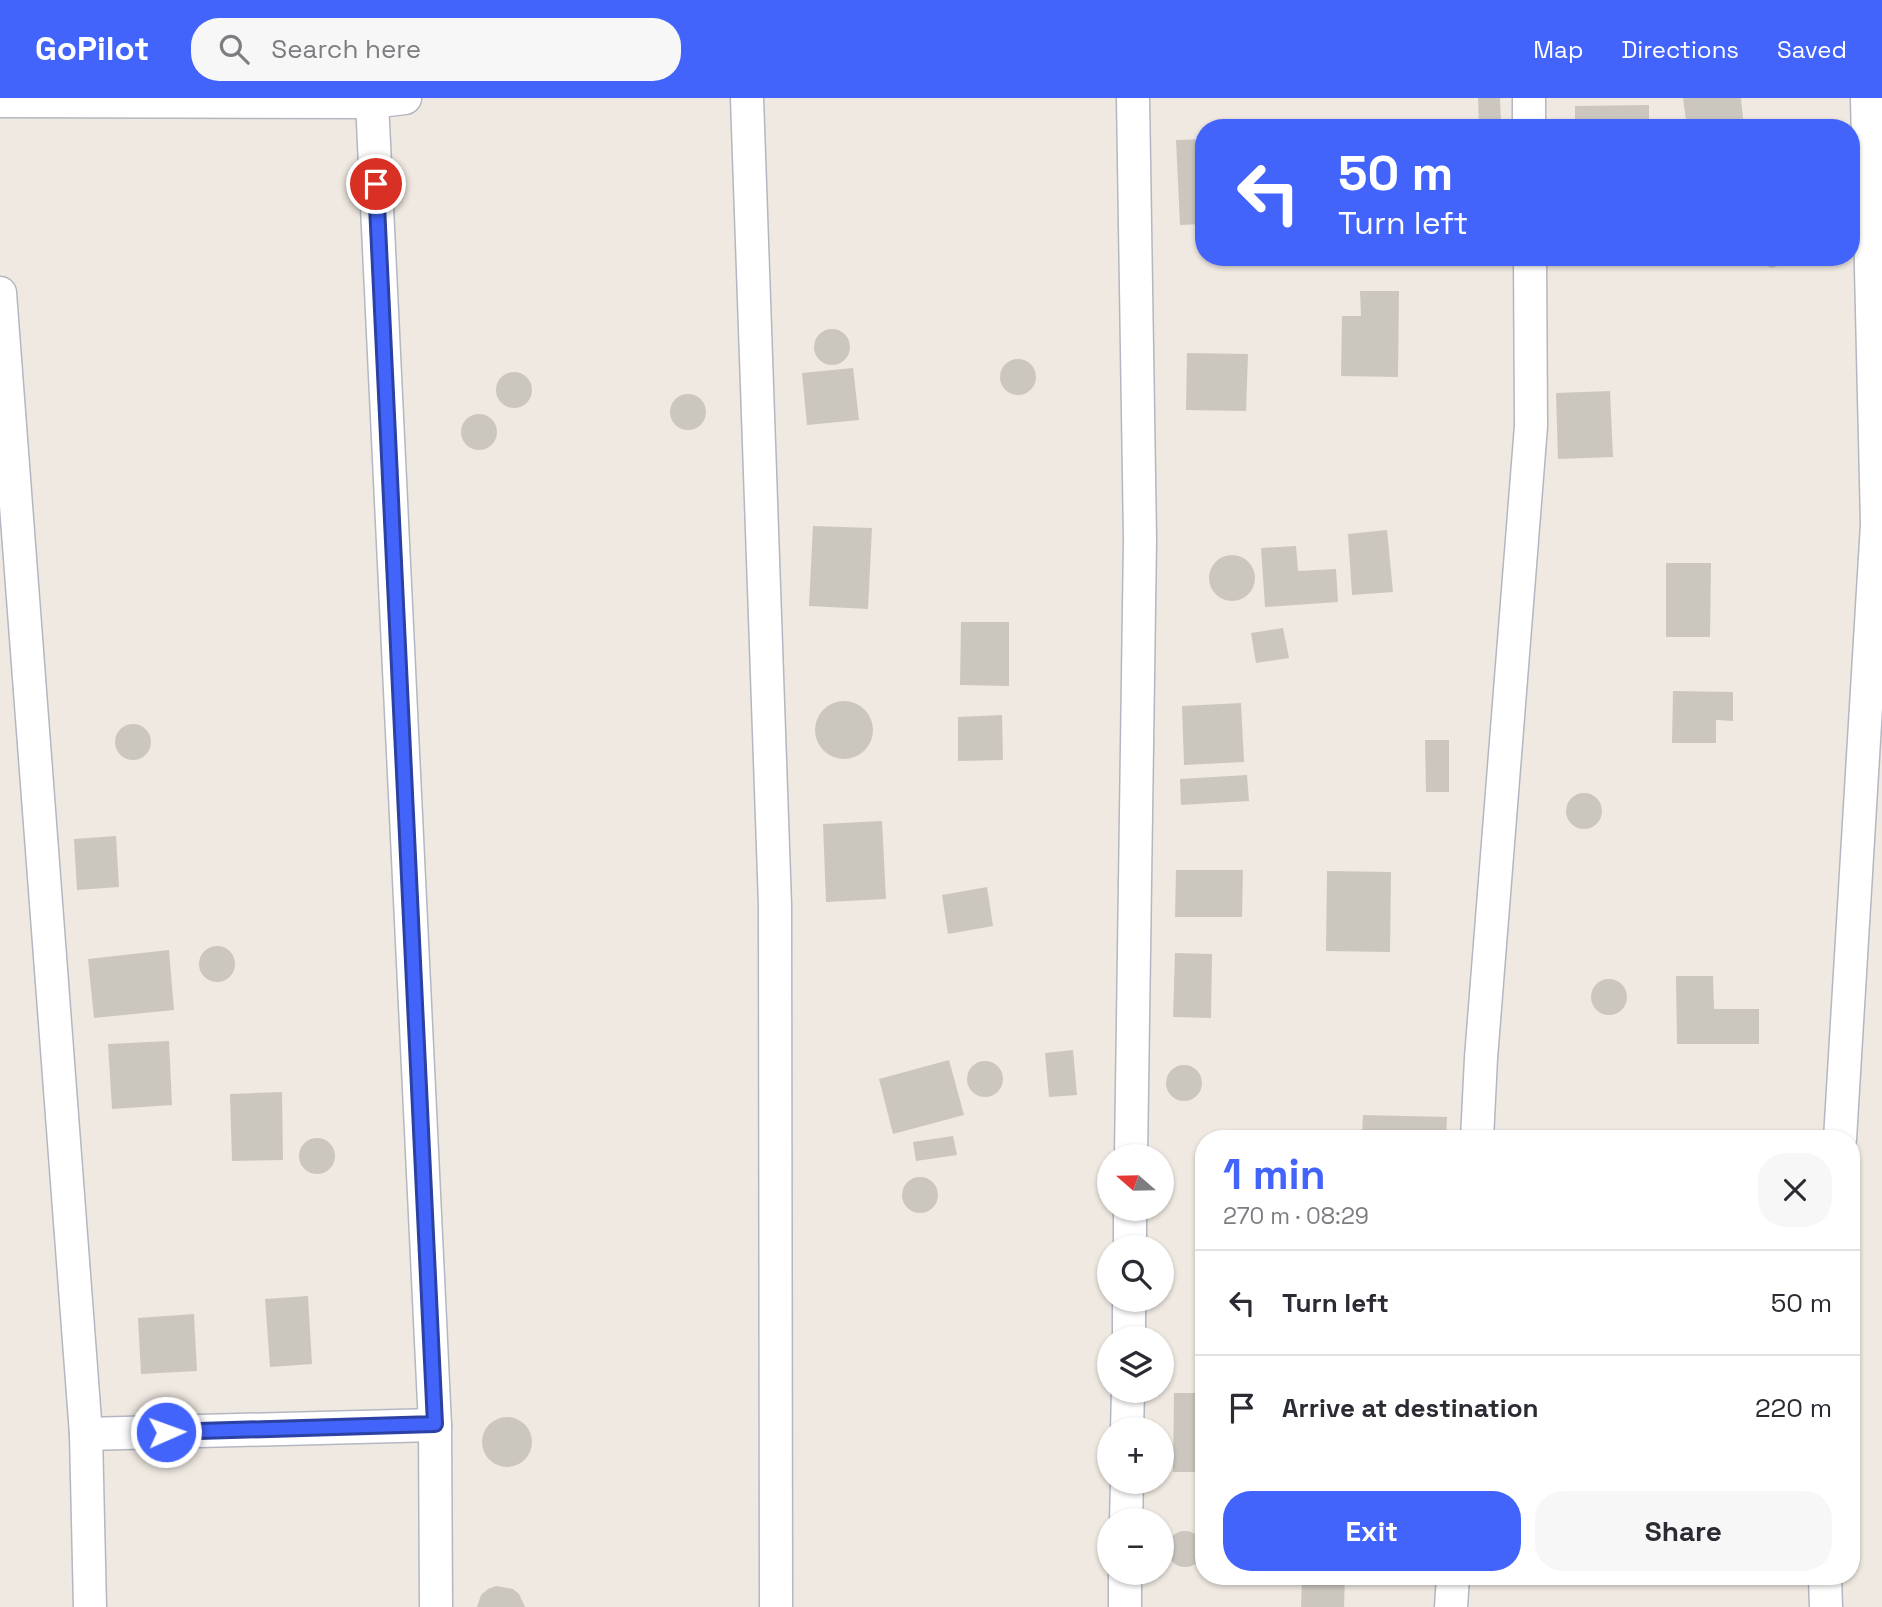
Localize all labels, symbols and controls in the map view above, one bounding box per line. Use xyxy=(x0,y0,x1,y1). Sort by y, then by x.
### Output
search box xyxy=(191,18,681,81)
text: GoPilot xyxy=(35,28,149,70)
icon: search xyxy=(215,30,253,68)
text: Search here xyxy=(271,32,421,66)
text: Map xyxy=(1533,34,1583,65)
text: Directions xyxy=(1621,34,1739,65)
text: Saved xyxy=(1777,34,1847,65)
text: 50 m xyxy=(1338,142,1453,204)
icon: left xyxy=(1223,147,1314,238)
pin xyxy=(346,154,406,214)
icon: arrive xyxy=(357,165,395,203)
text: Turn left xyxy=(1338,203,1468,243)
north arrow xyxy=(1097,1144,1174,1222)
map controls xyxy=(1097,1144,1174,1585)
text: 1 min xyxy=(1223,1148,1326,1201)
button: close xyxy=(1758,1153,1832,1227)
text: 270 m · 08:29 xyxy=(1223,1201,1369,1231)
button: search xyxy=(1097,1235,1174,1312)
icon: left xyxy=(1223,1284,1261,1322)
text: Turn left xyxy=(1282,1286,1389,1320)
text: 50 m xyxy=(1771,1286,1832,1320)
button: layers xyxy=(1097,1326,1174,1403)
icon: arrive xyxy=(1223,1389,1261,1427)
text: Arrive at destination xyxy=(1282,1391,1539,1425)
text: 220 m xyxy=(1755,1391,1832,1425)
position arrow xyxy=(129,1395,203,1469)
button: + xyxy=(1097,1417,1174,1494)
button: Exit xyxy=(1223,1491,1521,1571)
button: Share xyxy=(1535,1491,1832,1571)
button: − xyxy=(1097,1508,1174,1585)

